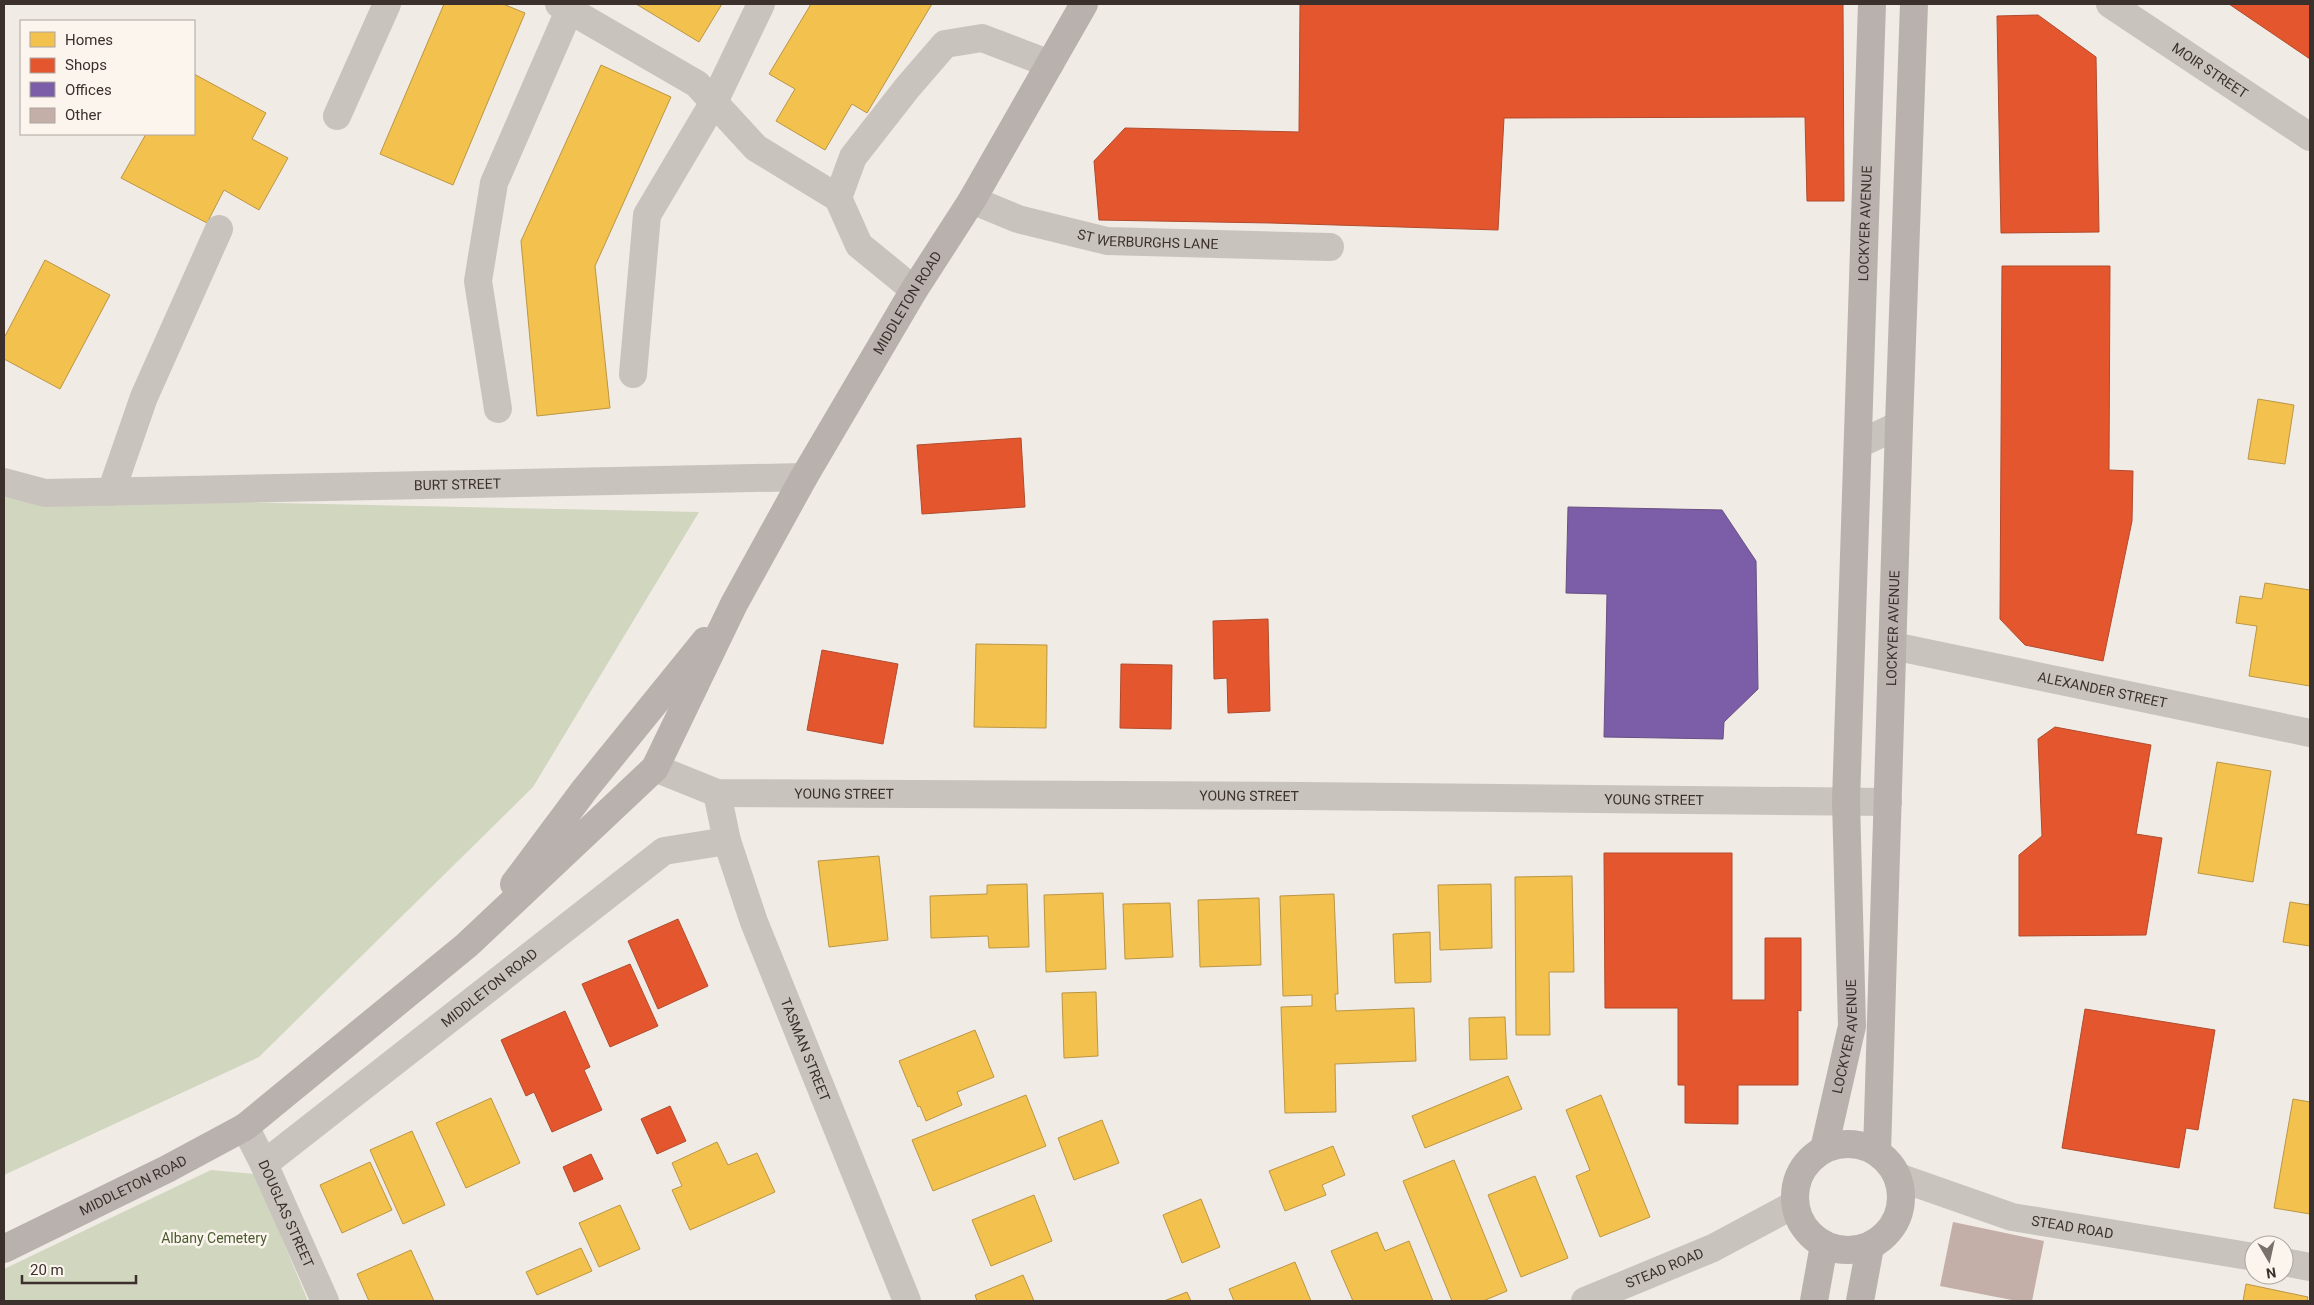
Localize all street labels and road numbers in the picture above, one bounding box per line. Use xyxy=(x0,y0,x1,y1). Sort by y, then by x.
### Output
street label: MOIR STREET xyxy=(2169,40,2251,102)
street label: LOCKYER AVENUE xyxy=(1855,165,1875,282)
street label: ST WERBURGHS LANE xyxy=(1076,226,1219,252)
street label: MIDDLETON ROAD xyxy=(870,248,945,357)
street label: BURT STREET xyxy=(414,475,502,493)
street label: LOCKYER AVENUE xyxy=(1883,570,1903,686)
street label: ALEXANDER STREET xyxy=(2036,668,2169,711)
street label: YOUNG STREET xyxy=(794,785,895,802)
street label: YOUNG STREET xyxy=(1199,787,1300,804)
street label: YOUNG STREET xyxy=(1604,791,1705,808)
street label: MIDDLETON ROAD xyxy=(438,945,541,1030)
street label: LOCKYER AVENUE xyxy=(1829,979,1861,1095)
street label: TASMAN STREET xyxy=(777,996,834,1104)
street label: MIDDLETON ROAD xyxy=(77,1152,190,1219)
street label: DOUGLAS STREET xyxy=(255,1158,317,1270)
street label: STEAD ROAD xyxy=(2030,1212,2115,1242)
street label: STEAD ROAD xyxy=(1623,1245,1706,1291)

